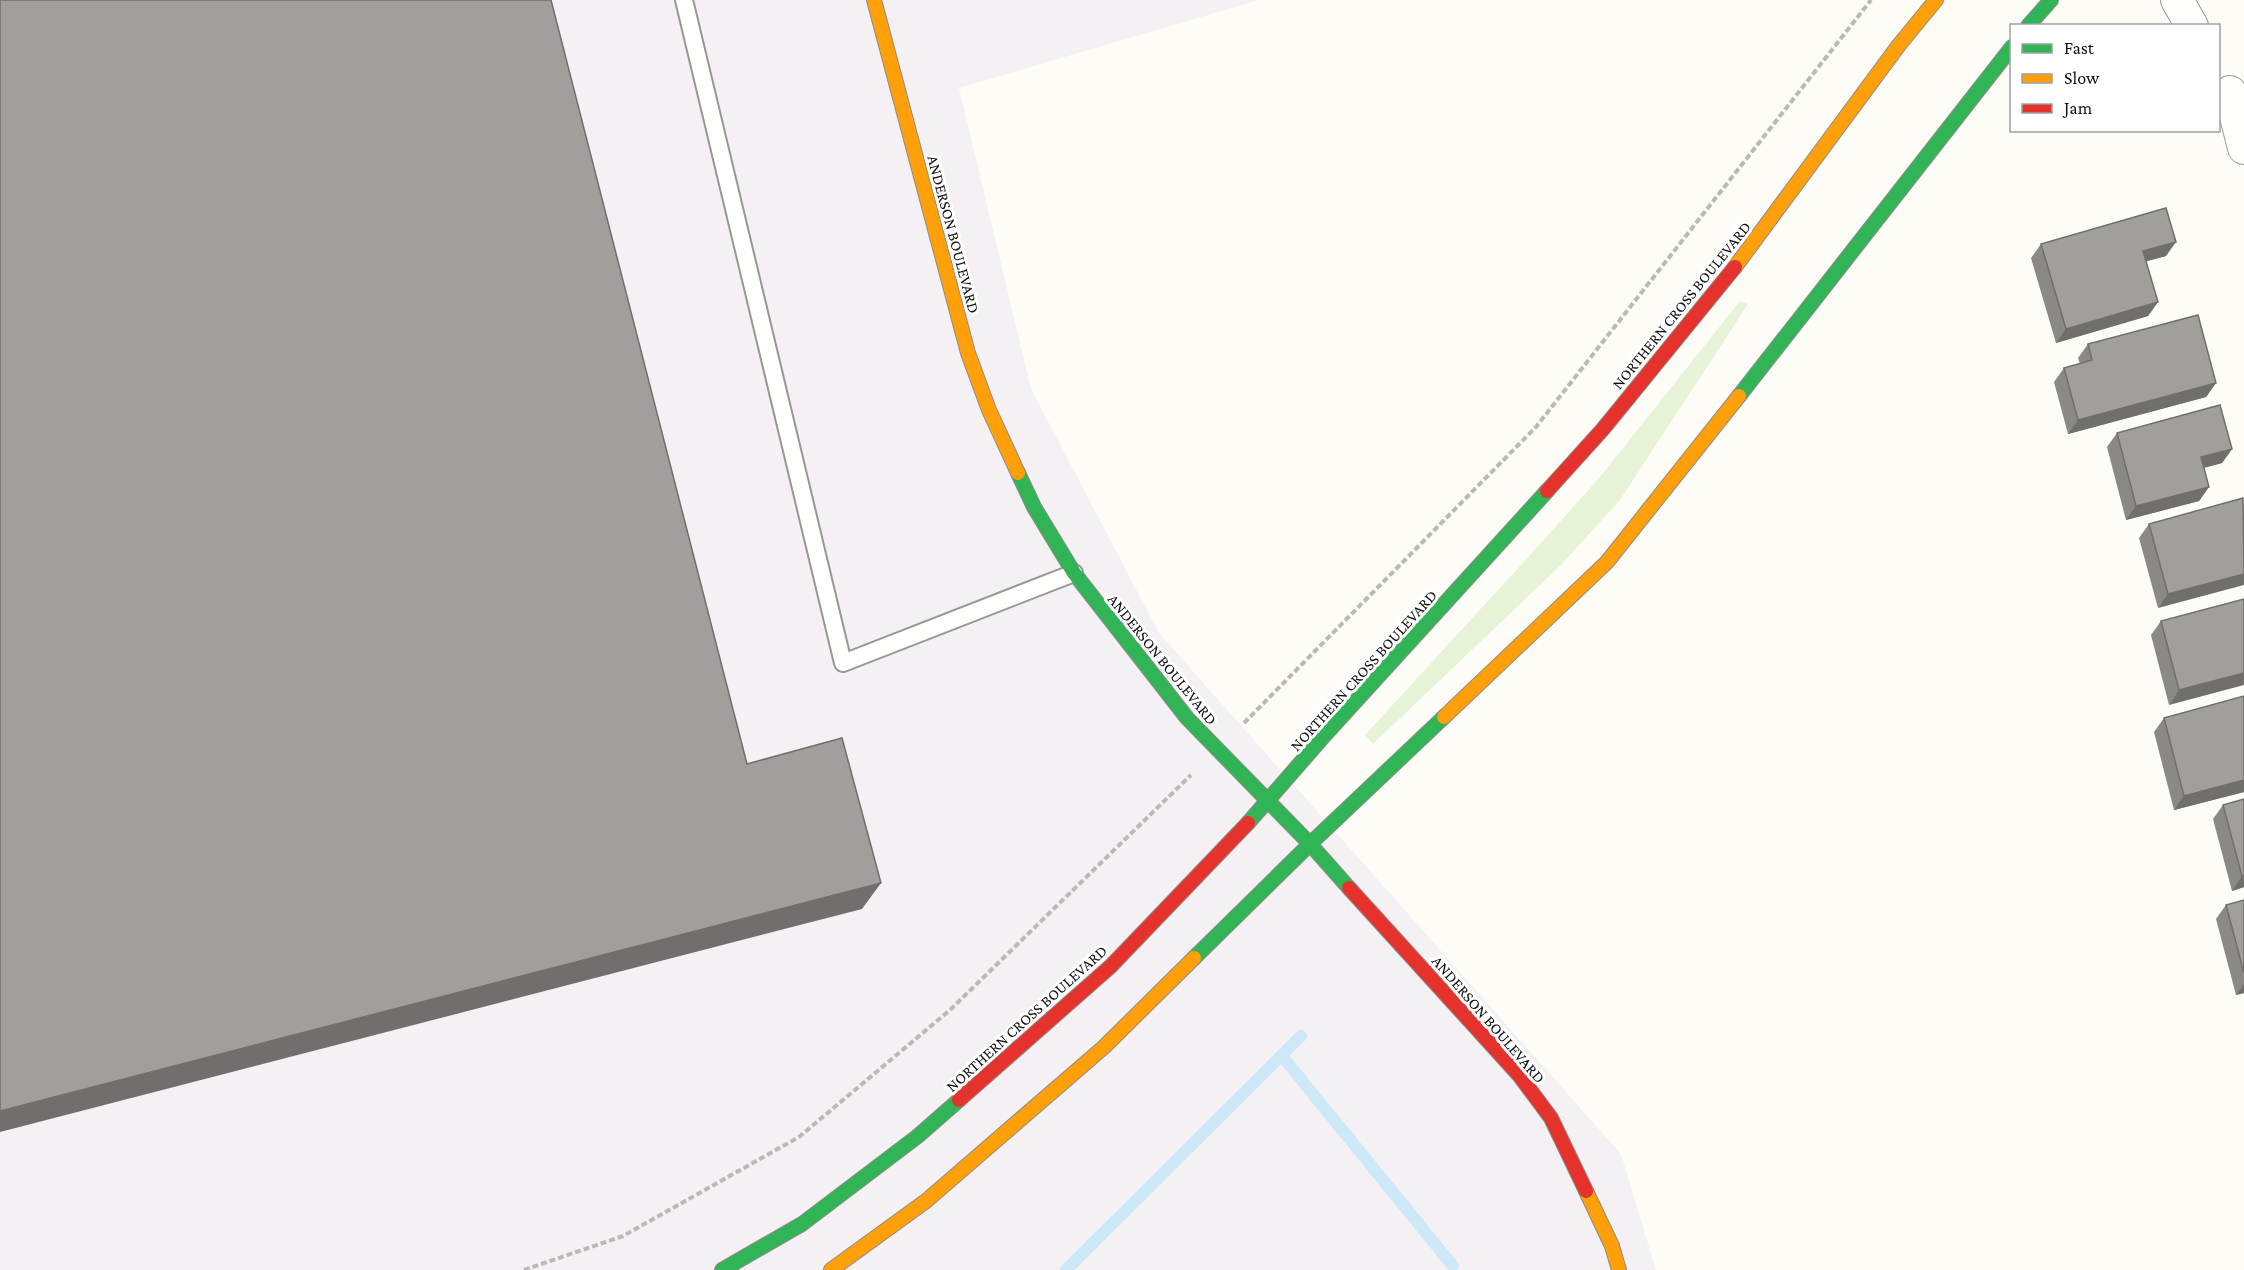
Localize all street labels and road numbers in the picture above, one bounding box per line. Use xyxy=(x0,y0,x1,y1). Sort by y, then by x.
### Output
street label: ANDERSON BOULEVARD xyxy=(924,153,983,315)
street label: NORTHERN CROSS BOULEVARD xyxy=(1609,218,1754,392)
street label: NORTHERN CROSS BOULEVARD xyxy=(1287,587,1440,754)
street label: ANDERSON BOULEVARD xyxy=(1105,591,1220,728)
street label: NORTHERN CROSS BOULEVARD xyxy=(943,942,1110,1095)
street label: ANDERSON BOULEVARD xyxy=(1429,952,1548,1086)

